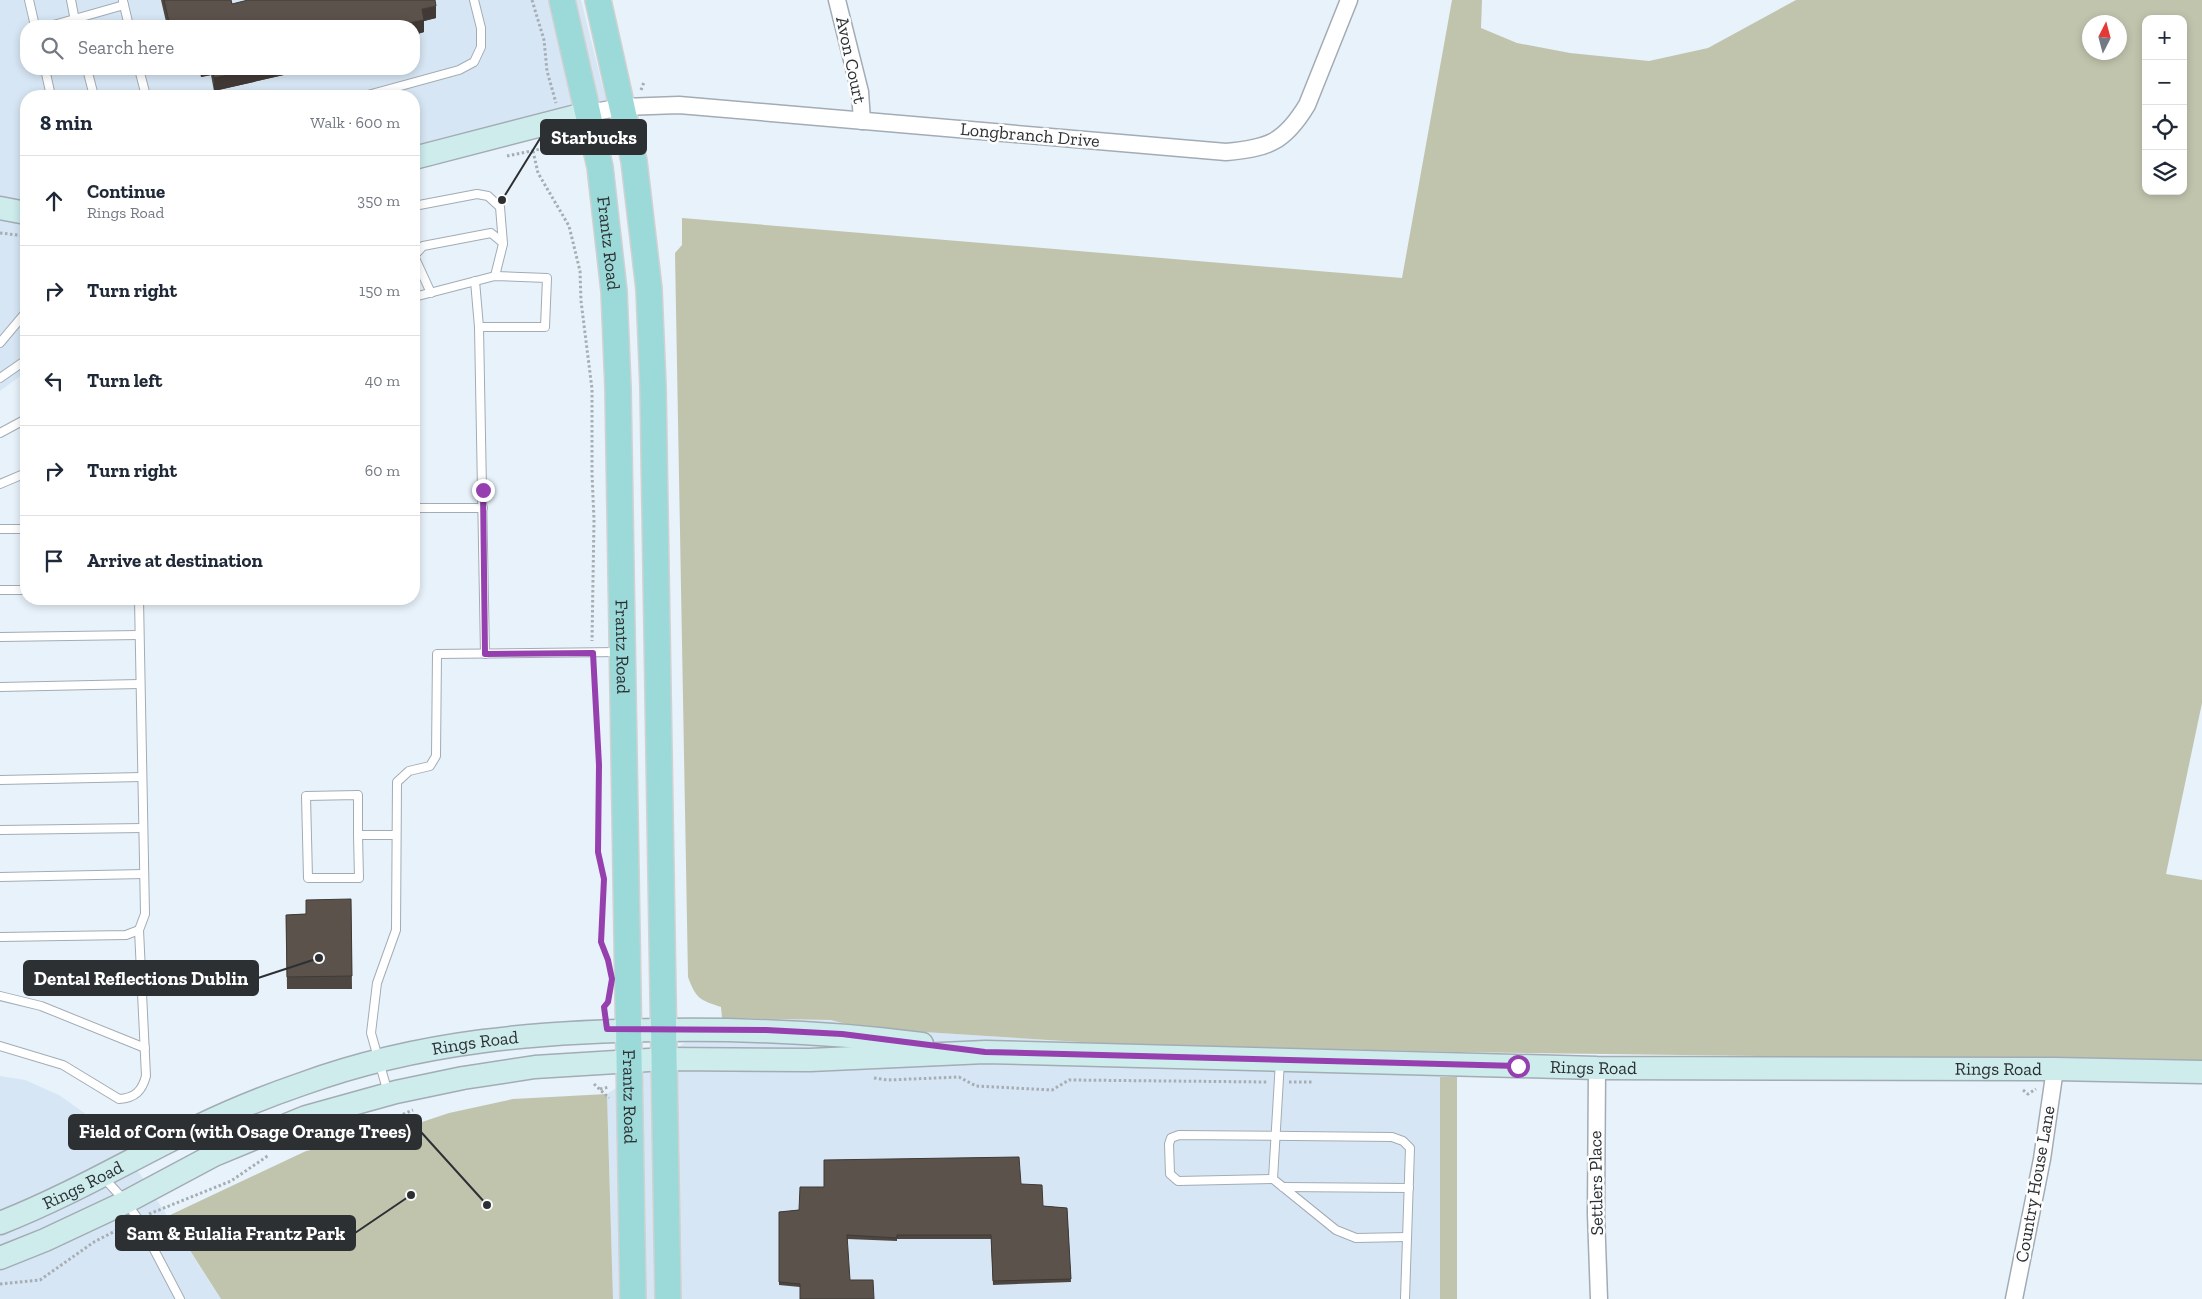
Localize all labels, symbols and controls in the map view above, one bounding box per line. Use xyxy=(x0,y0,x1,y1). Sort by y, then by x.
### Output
street label: Avon Court xyxy=(831,14,871,106)
north arrow xyxy=(2082,15,2127,60)
map controls xyxy=(2142,15,2187,195)
button: + xyxy=(2142,15,2187,60)
search box xyxy=(20,20,420,75)
icon: search xyxy=(38,34,66,62)
text: Search here xyxy=(78,36,174,59)
button: − xyxy=(2142,60,2187,105)
button: locate xyxy=(2142,105,2187,150)
text: 8 min xyxy=(40,110,92,135)
text: Walk · 600 m xyxy=(310,113,400,132)
street label: Longbranch Drive xyxy=(959,118,1101,152)
callout: Starbucks xyxy=(541,120,646,154)
text: Starbucks xyxy=(551,126,637,149)
button: layers xyxy=(2142,150,2187,195)
text: Continue xyxy=(87,180,165,203)
icon: ahead xyxy=(40,187,68,215)
text: 350 m xyxy=(357,191,400,210)
street label: Frantz Road xyxy=(592,195,625,292)
text: Rings Road xyxy=(87,203,164,222)
icon: right xyxy=(40,277,68,305)
text: Turn right xyxy=(87,279,177,302)
text: 150 m xyxy=(359,281,400,300)
icon: left xyxy=(40,367,68,395)
text: Turn left xyxy=(87,369,162,392)
text: 40 m xyxy=(365,371,400,390)
icon: right xyxy=(40,457,68,485)
text: Turn right xyxy=(87,459,177,482)
text: 60 m xyxy=(365,461,400,480)
route end xyxy=(472,479,495,502)
icon: arrive xyxy=(40,547,68,575)
text: Arrive at destination xyxy=(87,549,263,572)
street label: Frantz Road xyxy=(610,599,634,694)
callout: Dental Reflections Dublin xyxy=(24,961,258,995)
text: Dental Reflections Dublin xyxy=(34,967,249,990)
street label: Rings Road xyxy=(430,1026,519,1060)
street label: Frantz Road xyxy=(618,1049,641,1144)
route start xyxy=(1507,1055,1530,1078)
street label: Rings Road xyxy=(1550,1056,1637,1079)
street label: Rings Road xyxy=(1955,1058,2042,1080)
street label: Country House Lane xyxy=(2010,1104,2060,1264)
callout: Field of Corn (with Osage Orange Trees) xyxy=(69,1115,421,1149)
text: Field of Corn (with Osage Orange Trees) xyxy=(79,1120,412,1143)
street label: Settlers Place xyxy=(1584,1130,1608,1236)
street label: Rings Road xyxy=(39,1156,127,1214)
callout: Sam & Eulalia Frantz Park xyxy=(116,1216,355,1250)
text: Sam & Eulalia Frantz Park xyxy=(127,1222,346,1245)

